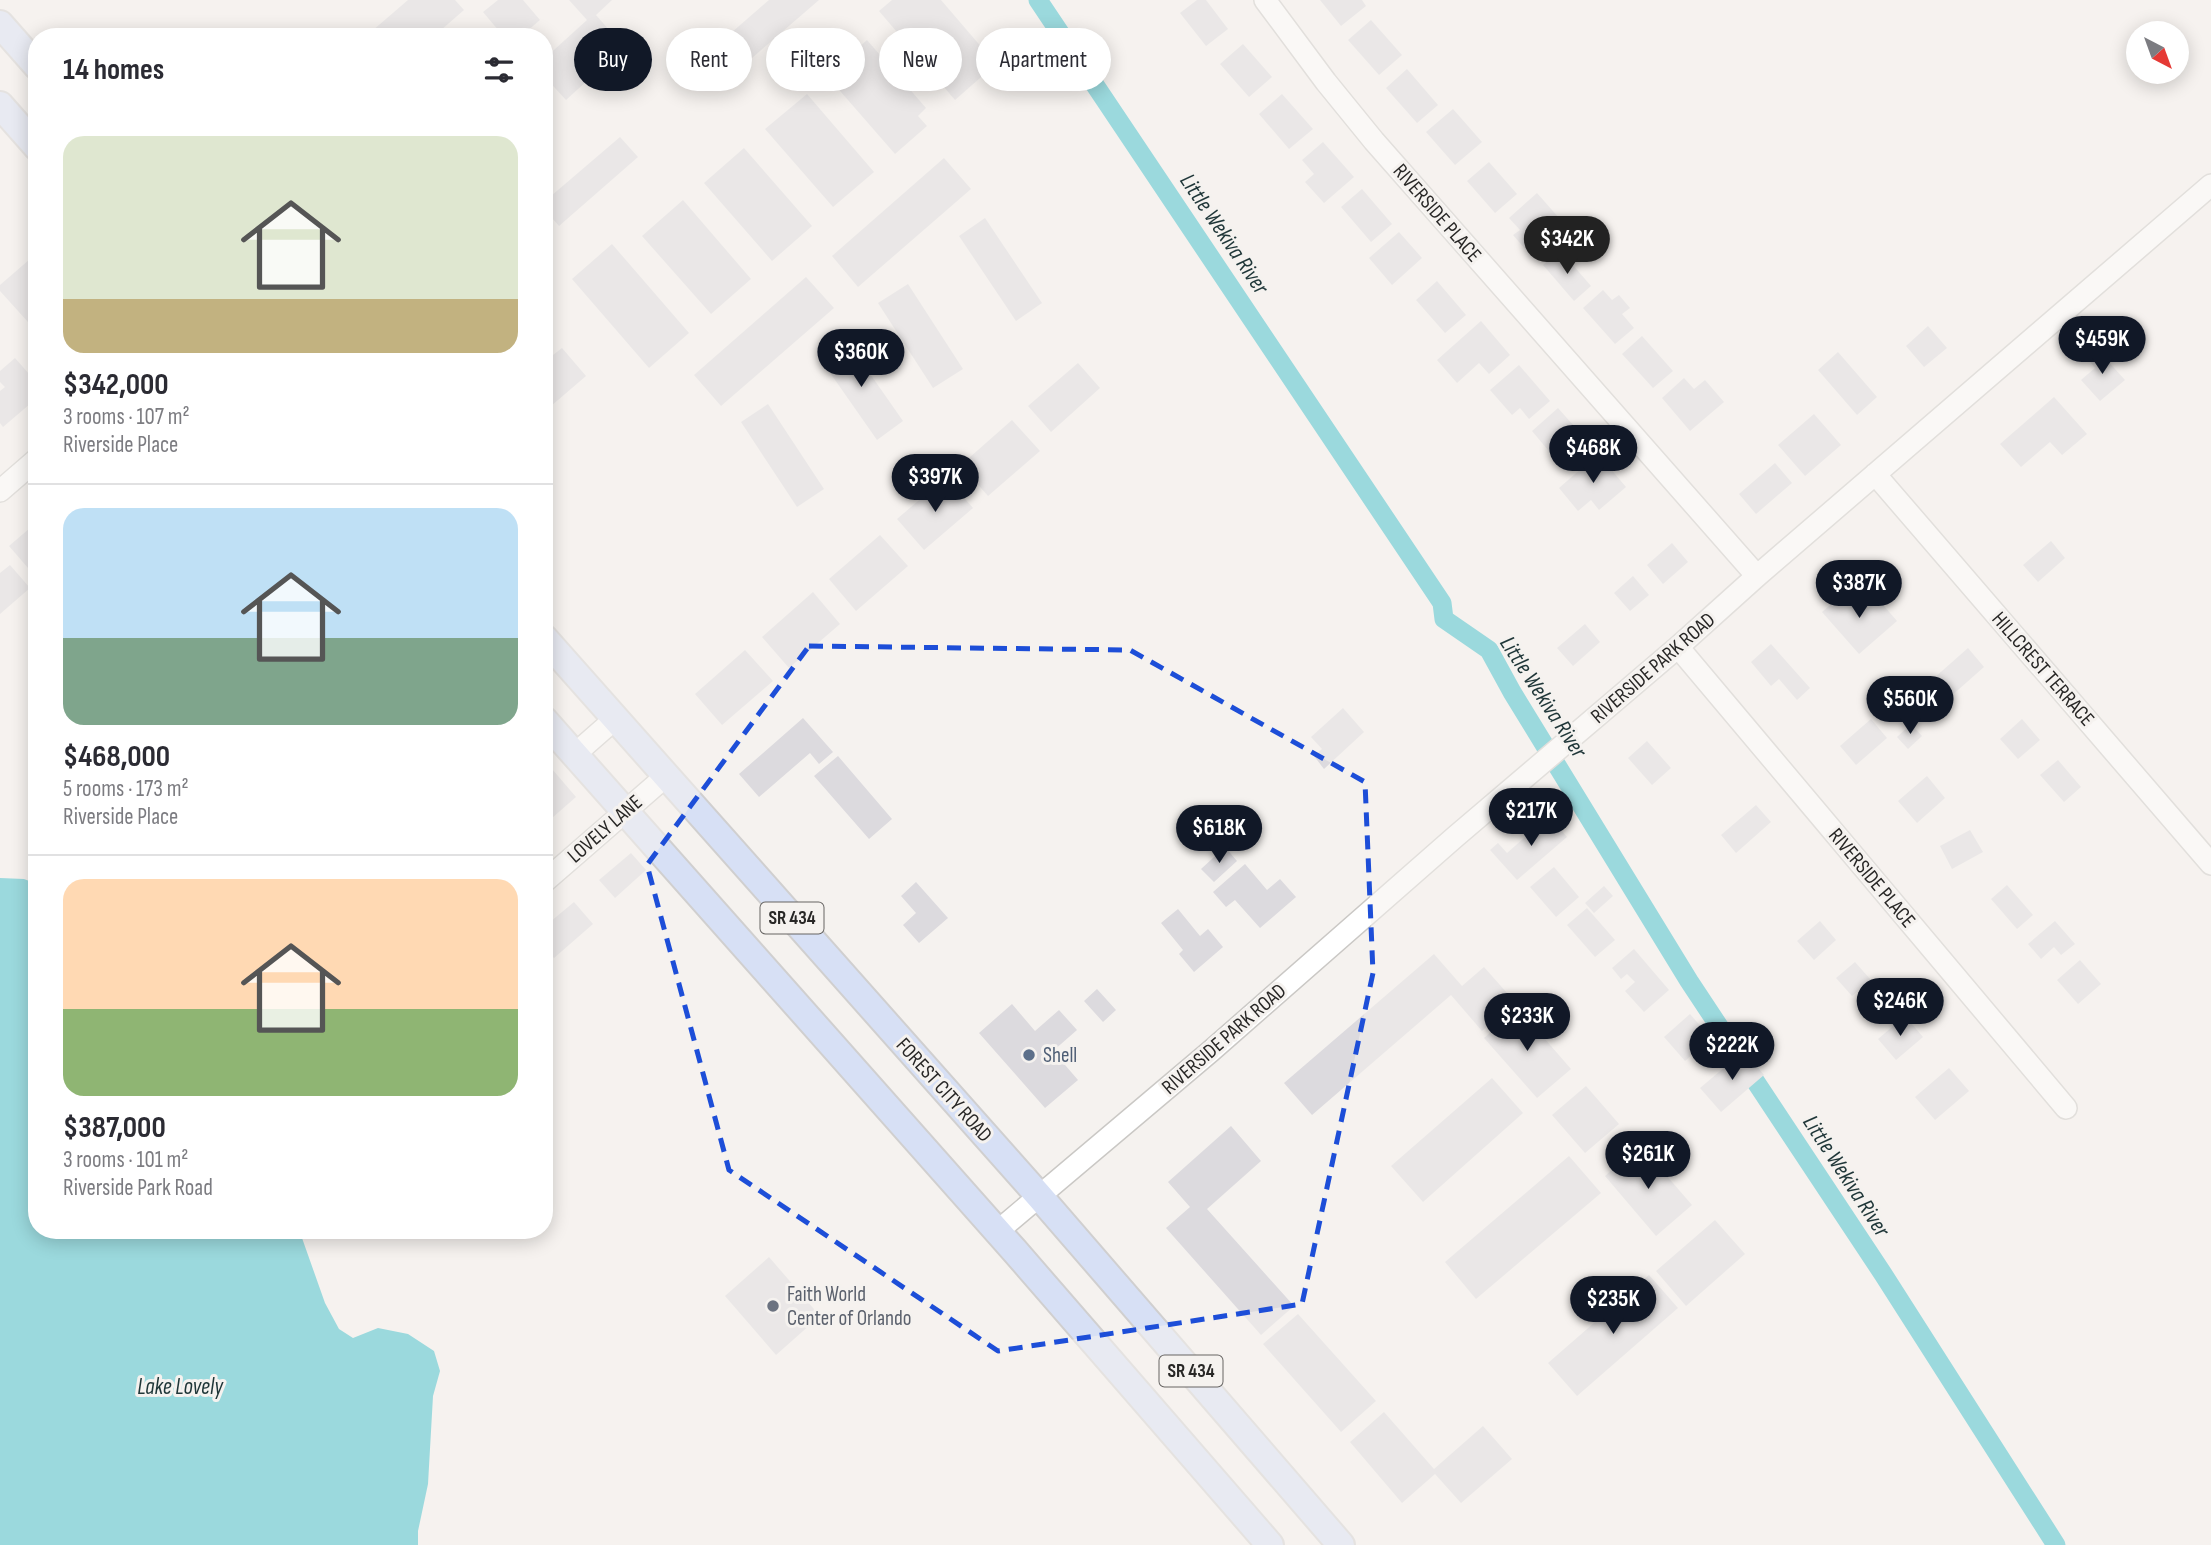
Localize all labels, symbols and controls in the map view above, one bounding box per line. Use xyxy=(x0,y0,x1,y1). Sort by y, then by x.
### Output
north arrow xyxy=(2126,21,2189,84)
map controls xyxy=(2126,21,2189,84)
chip: Buy xyxy=(574,28,652,91)
chip: Rent xyxy=(666,28,752,91)
chip: Filters xyxy=(766,28,865,91)
chip: New xyxy=(879,28,962,91)
chip: Apartment xyxy=(976,28,1111,91)
icon: filters xyxy=(480,51,518,89)
text: 14 homes xyxy=(63,52,164,88)
street label: RIVERSIDE PLACE xyxy=(1388,159,1486,267)
water label: Little Wekiva River xyxy=(1174,169,1275,301)
icon: home xyxy=(228,182,354,308)
pin: $342K xyxy=(1518,216,1616,276)
text: $342K xyxy=(1540,225,1594,253)
pin: $459K xyxy=(2053,316,2151,376)
text: $459K xyxy=(2075,325,2129,353)
pin: $360K xyxy=(812,330,910,389)
text: $360K xyxy=(833,338,889,366)
text: $342,000 xyxy=(63,367,169,403)
text: 3 rooms · 107 m² xyxy=(63,403,190,431)
pin: $468K xyxy=(1544,426,1642,485)
text: Riverside Place xyxy=(63,431,178,459)
text: $468K xyxy=(1565,434,1621,462)
pin: $397K xyxy=(886,454,984,514)
text: $397K xyxy=(908,463,962,491)
icon: home xyxy=(228,554,354,680)
pin: $387K xyxy=(1810,560,1908,620)
text: $387K xyxy=(1832,569,1886,597)
street label: RIVERSIDE PARK ROAD xyxy=(1586,607,1720,729)
street label: HILLCREST TERRACE xyxy=(1987,607,2099,731)
water label: Little Wekiva River xyxy=(1493,631,1593,764)
pin: $560K xyxy=(1861,676,1959,736)
text: $560K xyxy=(1883,685,1937,713)
text: $468,000 xyxy=(63,739,170,775)
text: 5 rooms · 173 m² xyxy=(63,775,189,803)
pin: $217K xyxy=(1482,788,1580,848)
street label: LOVELY LANE xyxy=(563,790,647,868)
text: $217K xyxy=(1505,797,1557,825)
text: Riverside Place xyxy=(63,803,178,831)
pin: $618K xyxy=(1170,806,1268,865)
text: $618K xyxy=(1192,814,1246,842)
street label: RIVERSIDE PLACE xyxy=(1823,823,1921,933)
road number: SR 434 xyxy=(760,902,824,934)
icon: home xyxy=(228,925,354,1051)
street label: RIVERSIDE PARK ROAD xyxy=(1157,978,1291,1100)
pin: $246K xyxy=(1851,978,1949,1038)
text: $246K xyxy=(1873,987,1927,1015)
pin: $233K xyxy=(1478,993,1576,1053)
text: $233K xyxy=(1500,1002,1554,1030)
pin: $222K xyxy=(1683,1023,1781,1082)
text: $222K xyxy=(1705,1031,1759,1059)
street label: FOREST CITY ROAD xyxy=(891,1033,997,1147)
place label: Shell xyxy=(1043,1043,1077,1068)
marker: Shell xyxy=(1021,1047,1037,1063)
text: $387,000 xyxy=(63,1110,166,1146)
water label: Little Wekiva River xyxy=(1796,1110,1896,1243)
pin: $261K xyxy=(1599,1132,1697,1191)
text: $261K xyxy=(1621,1140,1675,1168)
text: 3 rooms · 101 m² xyxy=(63,1146,188,1174)
text: Riverside Park Road xyxy=(63,1174,213,1202)
pin: $235K xyxy=(1564,1276,1662,1336)
place label: Faith World Center of Orlando xyxy=(787,1282,912,1331)
text: $235K xyxy=(1586,1285,1640,1313)
marker: Faith World Center of Orlando xyxy=(765,1298,781,1314)
road number: SR 434 xyxy=(1160,1356,1222,1386)
water label: Lake Lovely xyxy=(137,1373,224,1401)

